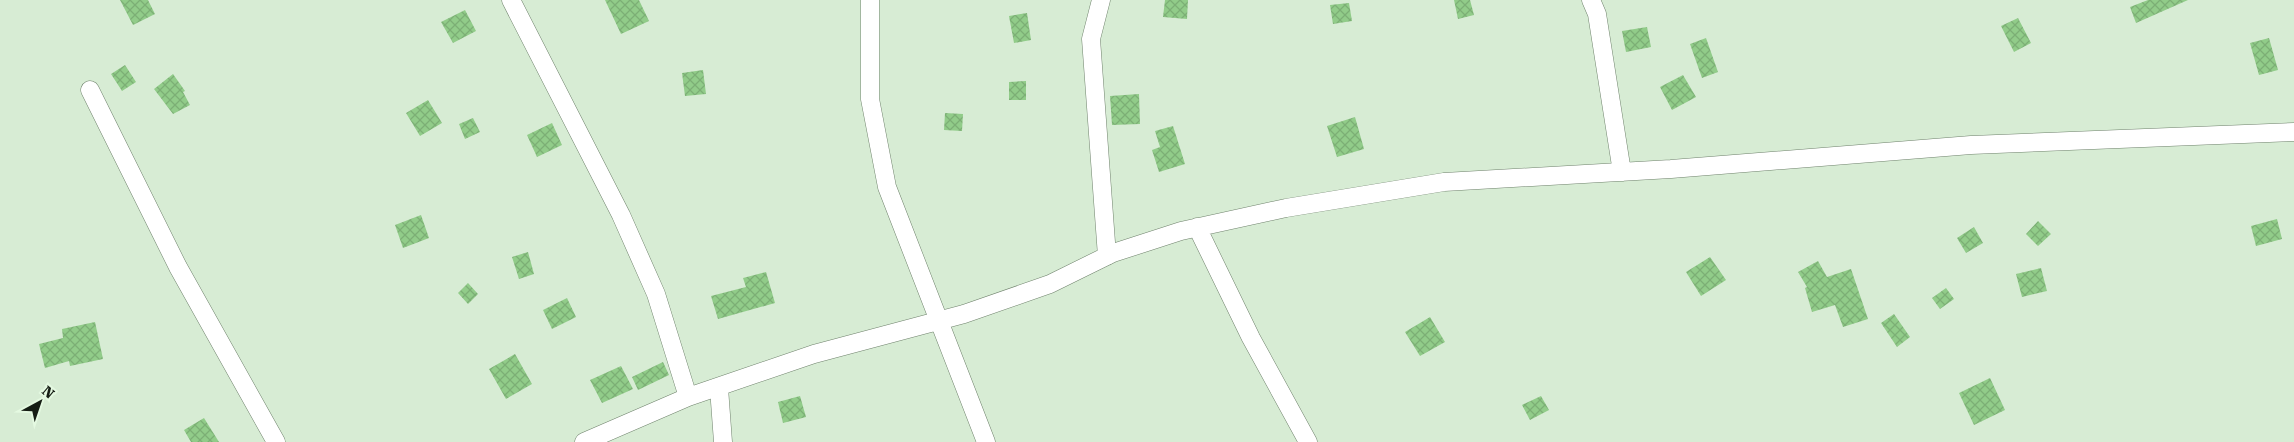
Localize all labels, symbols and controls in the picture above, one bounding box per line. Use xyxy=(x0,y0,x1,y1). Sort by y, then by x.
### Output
north arrow xyxy=(15,377,65,427)
text: N xyxy=(39,382,58,402)

